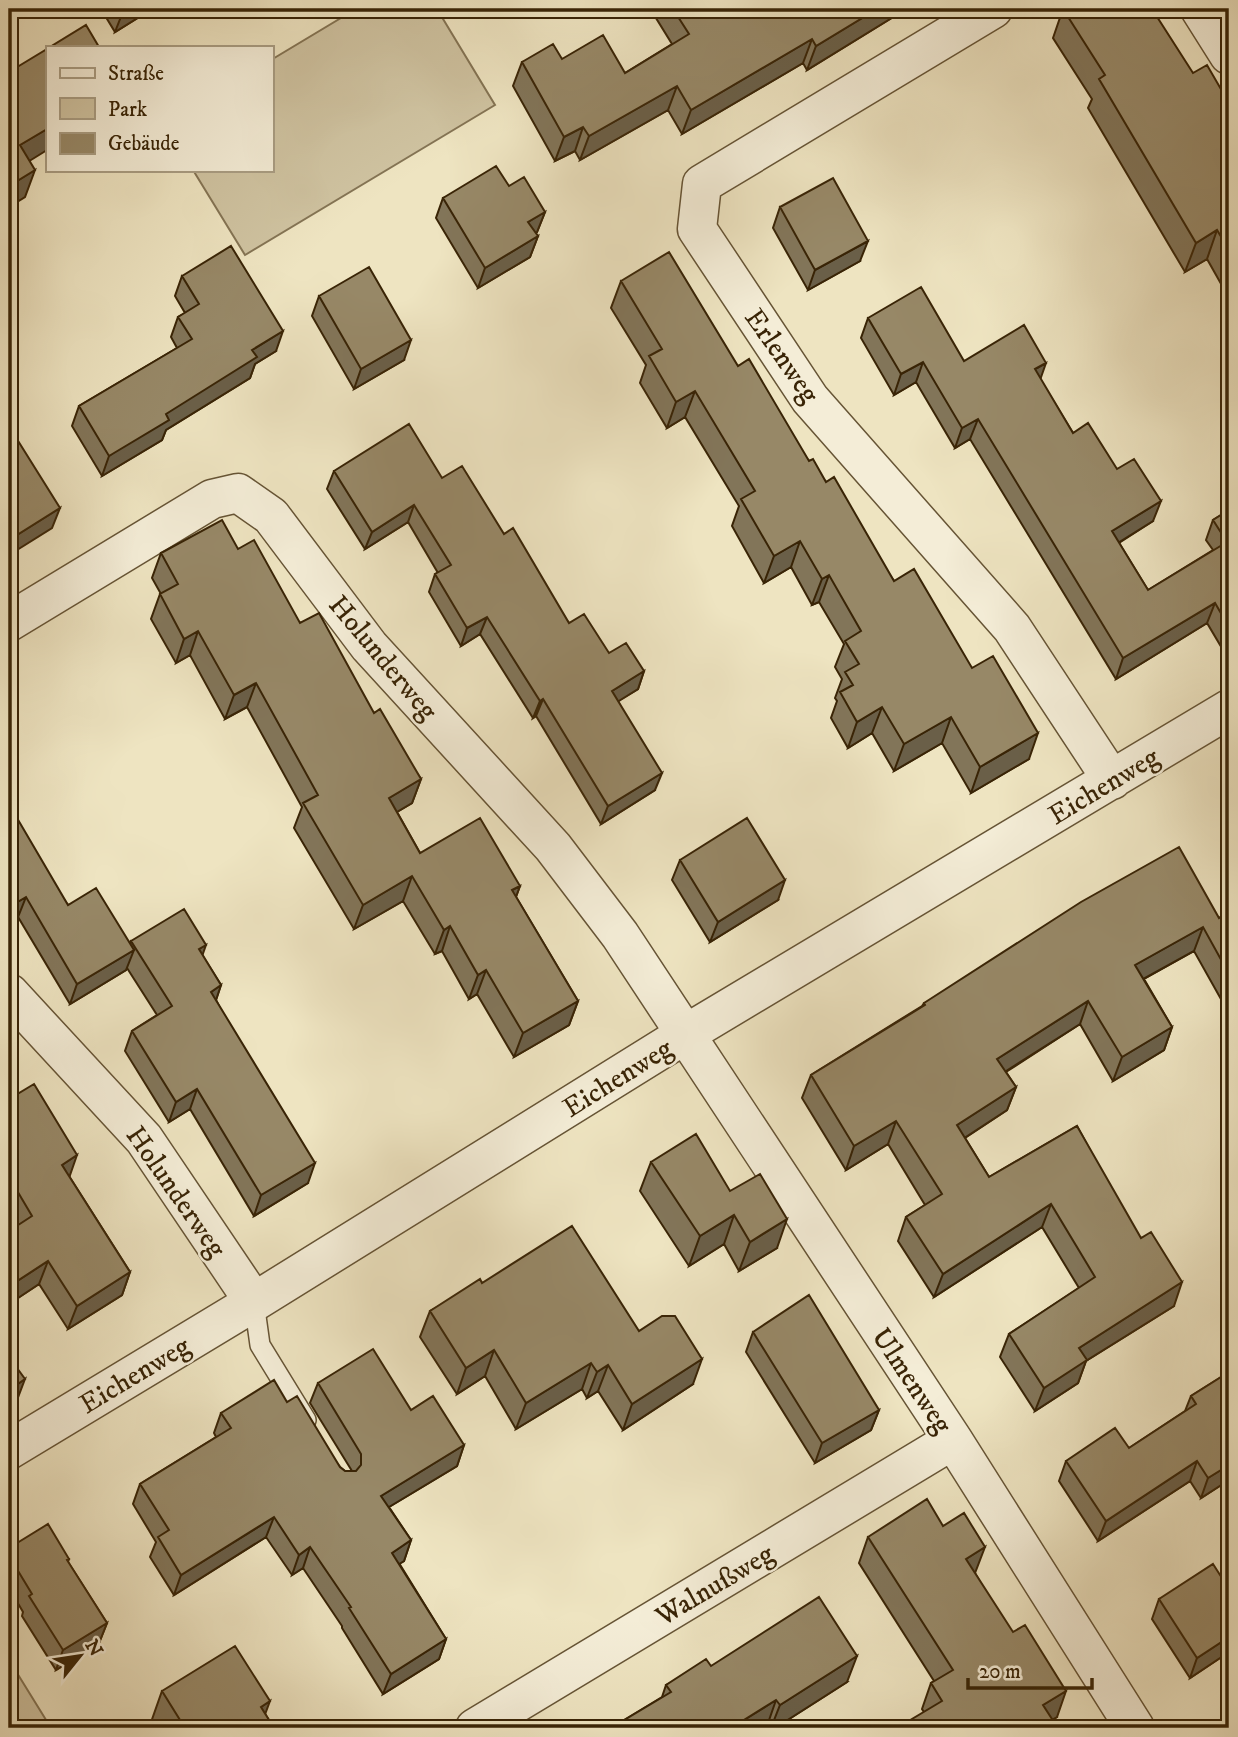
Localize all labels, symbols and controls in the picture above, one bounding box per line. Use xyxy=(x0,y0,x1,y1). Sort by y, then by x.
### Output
legend xyxy=(46,46,273,172)
text: Straße xyxy=(108,61,164,87)
text: Park xyxy=(108,97,148,123)
text: Gebäude xyxy=(108,131,180,157)
street label: Erlenweg xyxy=(737,302,827,410)
street label: Holunderweg xyxy=(320,588,445,728)
street label: Eichenweg xyxy=(1042,739,1166,833)
street label: Eichenweg xyxy=(556,1031,679,1126)
street label: Holunderweg xyxy=(118,1119,234,1265)
street label: Ulmenweg xyxy=(864,1321,960,1441)
street label: Eichenweg xyxy=(73,1328,197,1422)
street label: Walnußweg xyxy=(648,1536,781,1635)
north arrow xyxy=(46,1622,116,1692)
text: N xyxy=(80,1636,107,1661)
scale bar xyxy=(968,1646,1093,1690)
text: 20 m xyxy=(979,1659,1021,1685)

